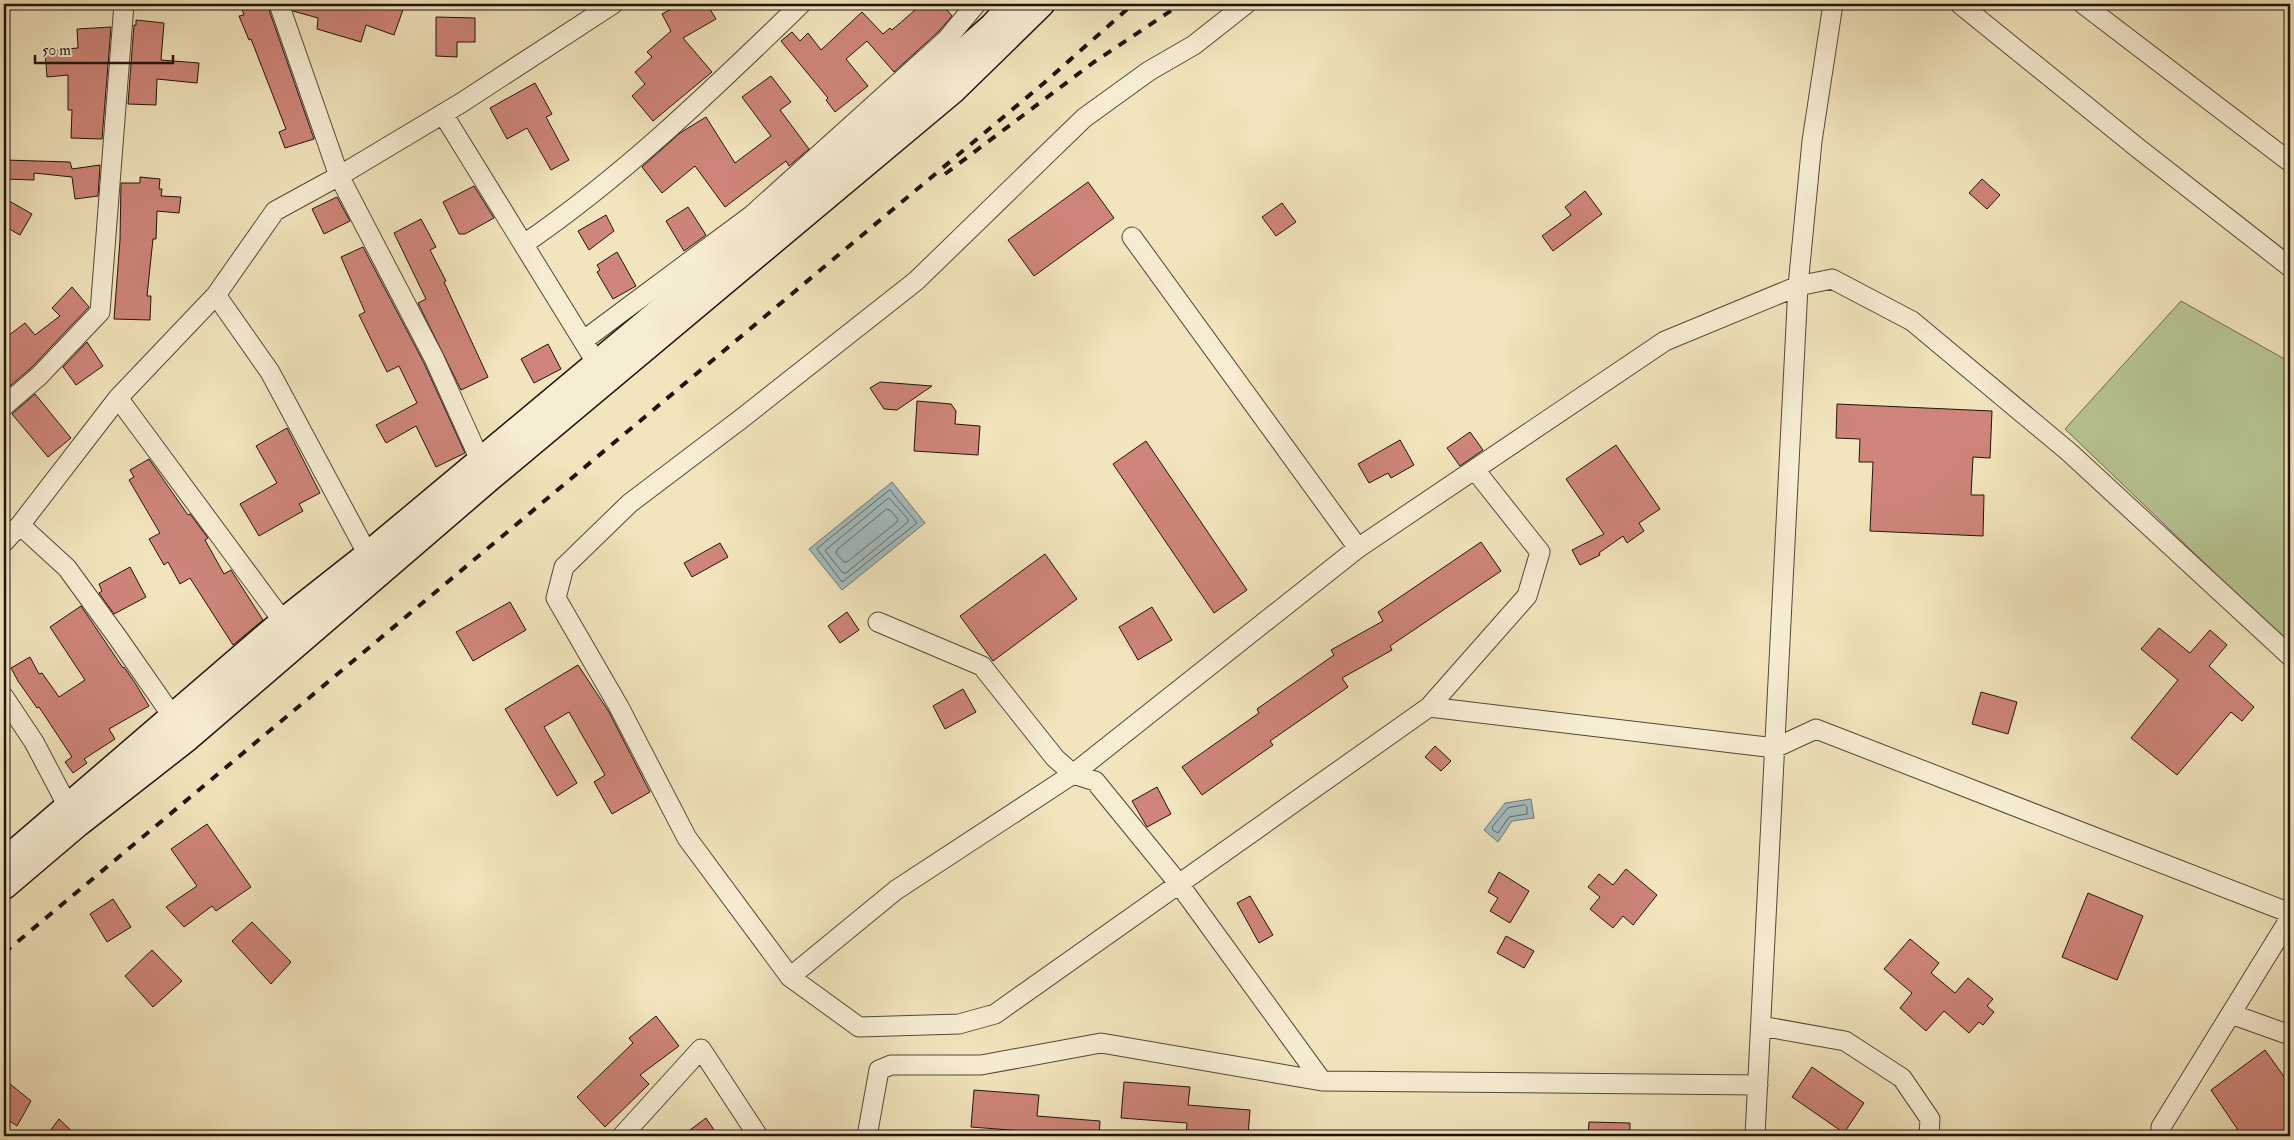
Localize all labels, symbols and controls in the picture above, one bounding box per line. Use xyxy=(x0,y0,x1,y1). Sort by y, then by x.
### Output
scale bar xyxy=(35,32,172,64)
text: 50 m xyxy=(42,41,71,60)

